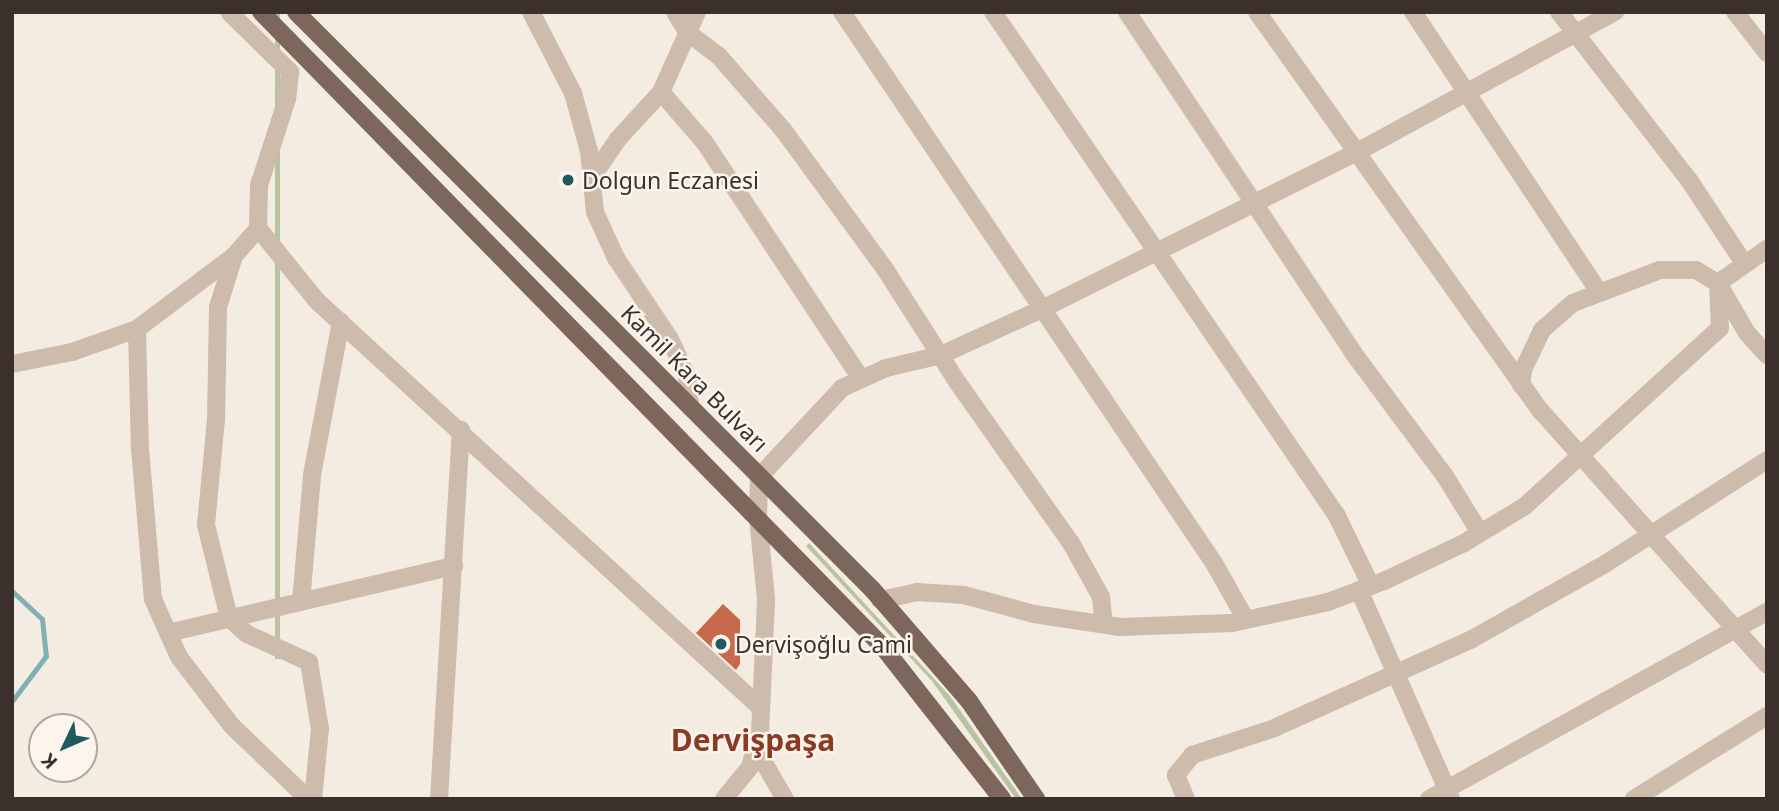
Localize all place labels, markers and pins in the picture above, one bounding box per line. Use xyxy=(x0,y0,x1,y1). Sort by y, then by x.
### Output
place label: Dolgun Eczanesi xyxy=(582,166,759,194)
marker: Dolgun Eczanesi xyxy=(560,172,576,188)
place label: Dervişoğlu Cami xyxy=(735,630,912,658)
marker: Dervişoğlu Cami xyxy=(713,636,729,652)

